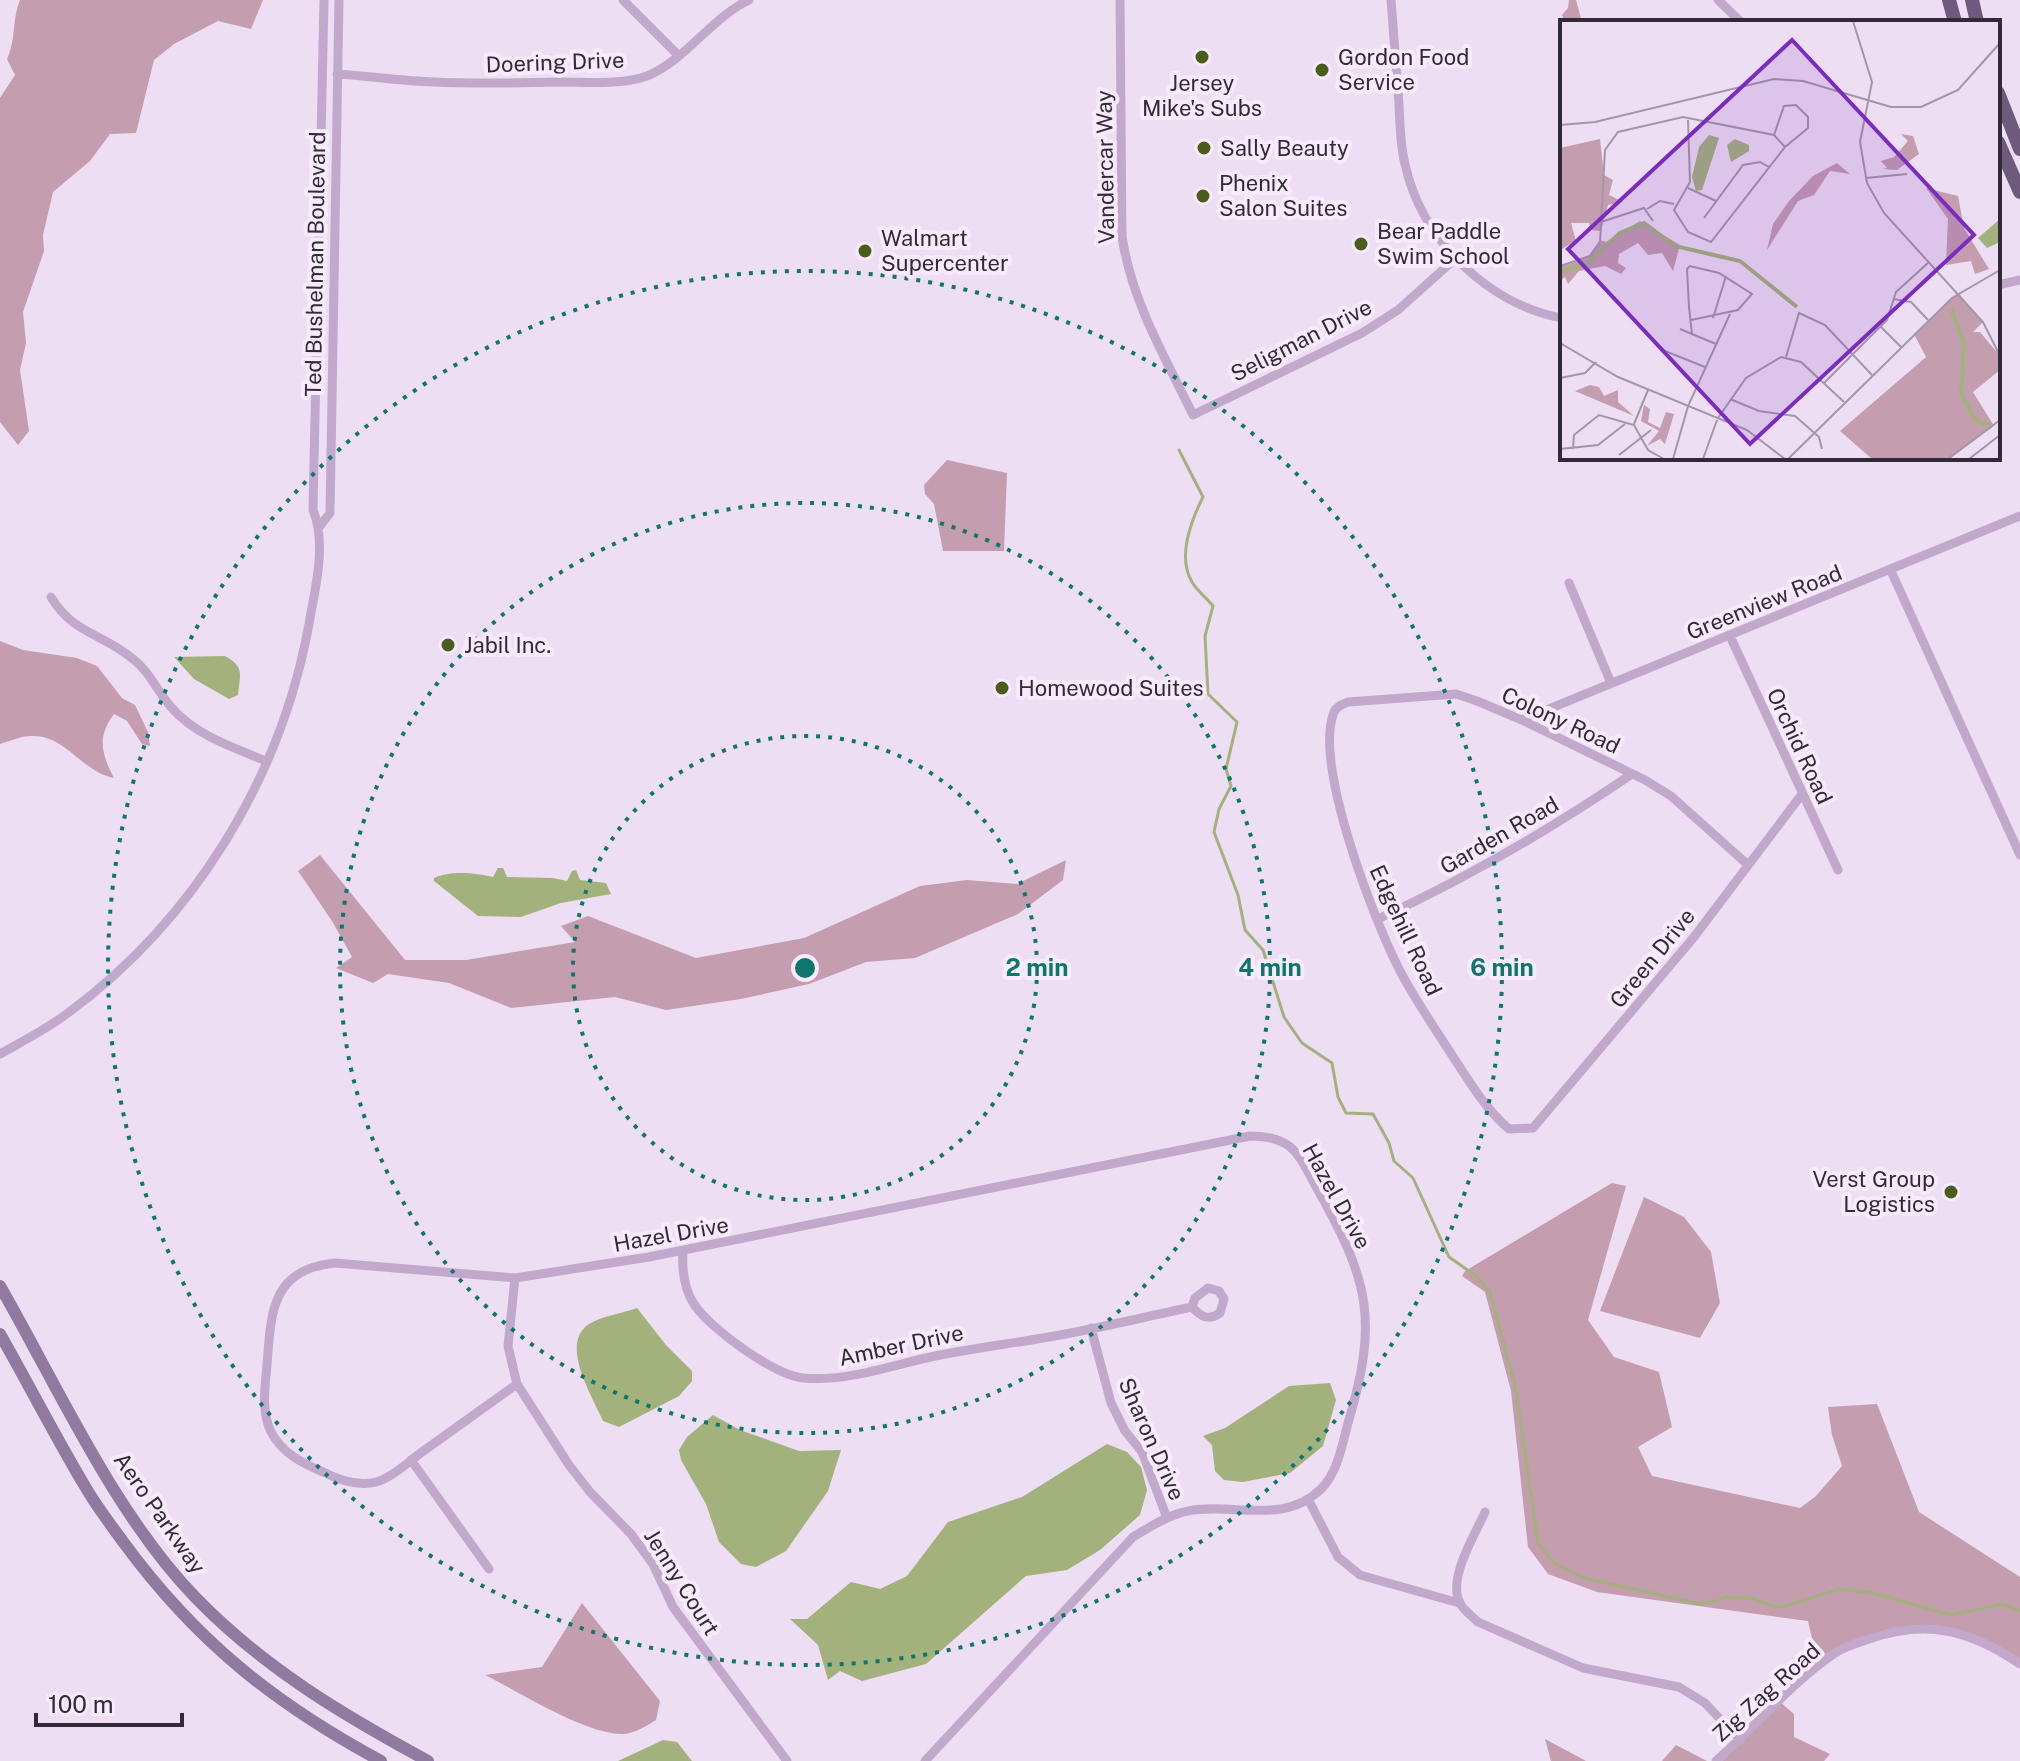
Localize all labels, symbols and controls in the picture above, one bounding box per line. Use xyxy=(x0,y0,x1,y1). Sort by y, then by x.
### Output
inset map xyxy=(1560,20,2000,460)
place label: Gordon Food Service xyxy=(1338,44,1469,95)
street label: Doering Drive xyxy=(485,47,625,77)
marker: Jersey Mike's Subs xyxy=(1193,48,1211,66)
marker: Gordon Food Service xyxy=(1313,61,1331,79)
place label: Jersey Mike's Subs xyxy=(1142,70,1262,121)
street label: Vandercar Way xyxy=(1091,90,1119,244)
street label: Ted Bushelman Boulevard xyxy=(300,131,330,397)
place label: Sally Beauty xyxy=(1220,135,1349,161)
marker: Sally Beauty xyxy=(1195,139,1213,157)
place label: Phenix Salon Suites xyxy=(1219,170,1347,221)
marker: Phenix Salon Suites xyxy=(1194,187,1212,205)
place label: Bear Paddle Swim School xyxy=(1377,218,1510,269)
place label: Walmart Supercenter xyxy=(881,225,1009,276)
marker: Bear Paddle Swim School xyxy=(1352,235,1370,253)
marker: Walmart Supercenter xyxy=(856,242,874,260)
street label: Seligman Drive xyxy=(1226,293,1376,387)
street label: Greenview Road xyxy=(1683,559,1845,645)
place label: Jabil Inc. xyxy=(464,632,551,658)
marker: Jabil Inc. xyxy=(439,636,457,654)
place label: Homewood Suites xyxy=(1018,675,1204,701)
marker: Homewood Suites xyxy=(993,679,1011,697)
street label: Colony Road xyxy=(1498,681,1624,759)
street label: Orchid Road xyxy=(1762,684,1838,808)
street label: Garden Road xyxy=(1435,791,1563,879)
street label: Edgehill Road xyxy=(1364,861,1448,999)
street label: Green Drive xyxy=(1604,903,1700,1013)
text: 2 min xyxy=(1006,953,1068,981)
text: 4 min xyxy=(1238,953,1302,981)
text: 6 min xyxy=(1470,953,1534,981)
centre of rings xyxy=(791,954,819,982)
street label: Hazel Drive xyxy=(1297,1139,1377,1253)
place label: Verst Group Logistics xyxy=(1812,1166,1935,1217)
marker: Verst Group Logistics xyxy=(1942,1183,1960,1201)
street label: Hazel Drive xyxy=(611,1211,731,1257)
street label: Amber Drive xyxy=(836,1319,966,1371)
street label: Sharon Drive xyxy=(1113,1374,1191,1504)
street label: Aero Parkway xyxy=(109,1448,211,1579)
street label: Jenny Court xyxy=(639,1524,725,1640)
street label: Zig Zag Road xyxy=(1707,1637,1825,1747)
scale bar xyxy=(36,1677,182,1727)
text: 100 m xyxy=(48,1690,114,1718)

